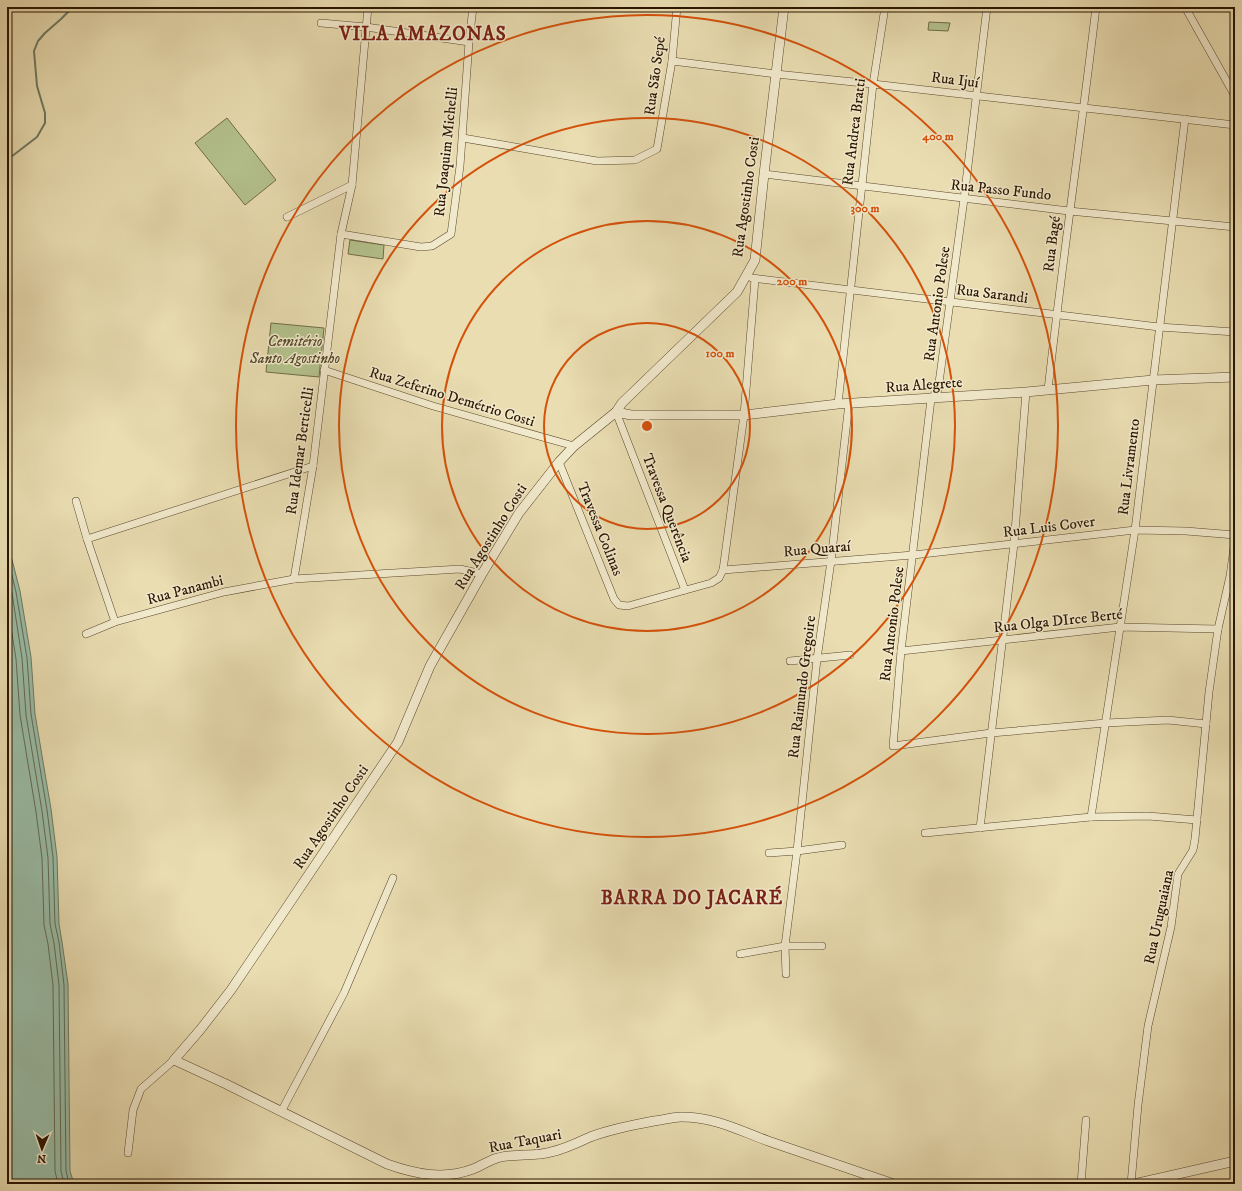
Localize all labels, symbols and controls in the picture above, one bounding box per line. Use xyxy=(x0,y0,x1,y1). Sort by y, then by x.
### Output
district label: VILA AMAZONAS xyxy=(338,23,507,46)
street label: Rua São Sepé xyxy=(640,35,670,117)
street label: Rua Ijuí xyxy=(930,68,981,92)
street label: Rua Andrea Bratti xyxy=(838,77,870,187)
street label: Rua Joaquim Michelli xyxy=(430,86,462,218)
text: 400 m xyxy=(921,129,954,144)
street label: Rua Agostinho Costi xyxy=(728,135,764,259)
street label: Rua Passo Fundo xyxy=(950,175,1052,205)
text: 300 m xyxy=(851,201,879,216)
street label: Rua Bagé xyxy=(1039,214,1065,273)
street label: Rua Antonio Polese xyxy=(920,245,954,363)
text: 200 m xyxy=(777,274,807,289)
street label: Rua Sarandi xyxy=(955,280,1029,308)
park label: Cemitério Santo Agostinho xyxy=(249,332,341,368)
text: 100 m xyxy=(706,346,734,361)
street label: Rua Zeferino Demétrio Costi xyxy=(367,363,537,431)
street label: Rua Alegrete xyxy=(885,373,963,397)
street label: Rua Idemar Berticelli xyxy=(282,386,318,516)
street label: Rua Livramento xyxy=(1114,418,1144,516)
centre of rings xyxy=(640,419,654,433)
street label: Travessa Querência xyxy=(638,451,697,566)
street label: Rua Agostinho Costi xyxy=(451,480,531,594)
street label: Travessa Colinas xyxy=(573,480,627,578)
street label: Rua Luis Cover xyxy=(1002,512,1097,542)
street label: Rua Quaraí xyxy=(783,537,853,561)
street label: Rua Antonio Polese xyxy=(876,565,908,683)
street label: Rua Panambi xyxy=(145,571,225,609)
street label: Rua Olga DIrce Berté xyxy=(993,605,1124,637)
street label: Rua Raimundo Gregoire xyxy=(784,614,820,760)
street label: Rua Agostinho Costi xyxy=(289,761,373,873)
street label: Rua Uruguaiana xyxy=(1140,867,1178,966)
district label: BARRA DO JACARÉ xyxy=(601,885,783,910)
street label: Rua Taquari xyxy=(487,1125,563,1157)
north arrow xyxy=(22,1129,62,1169)
text: N xyxy=(37,1151,46,1165)

